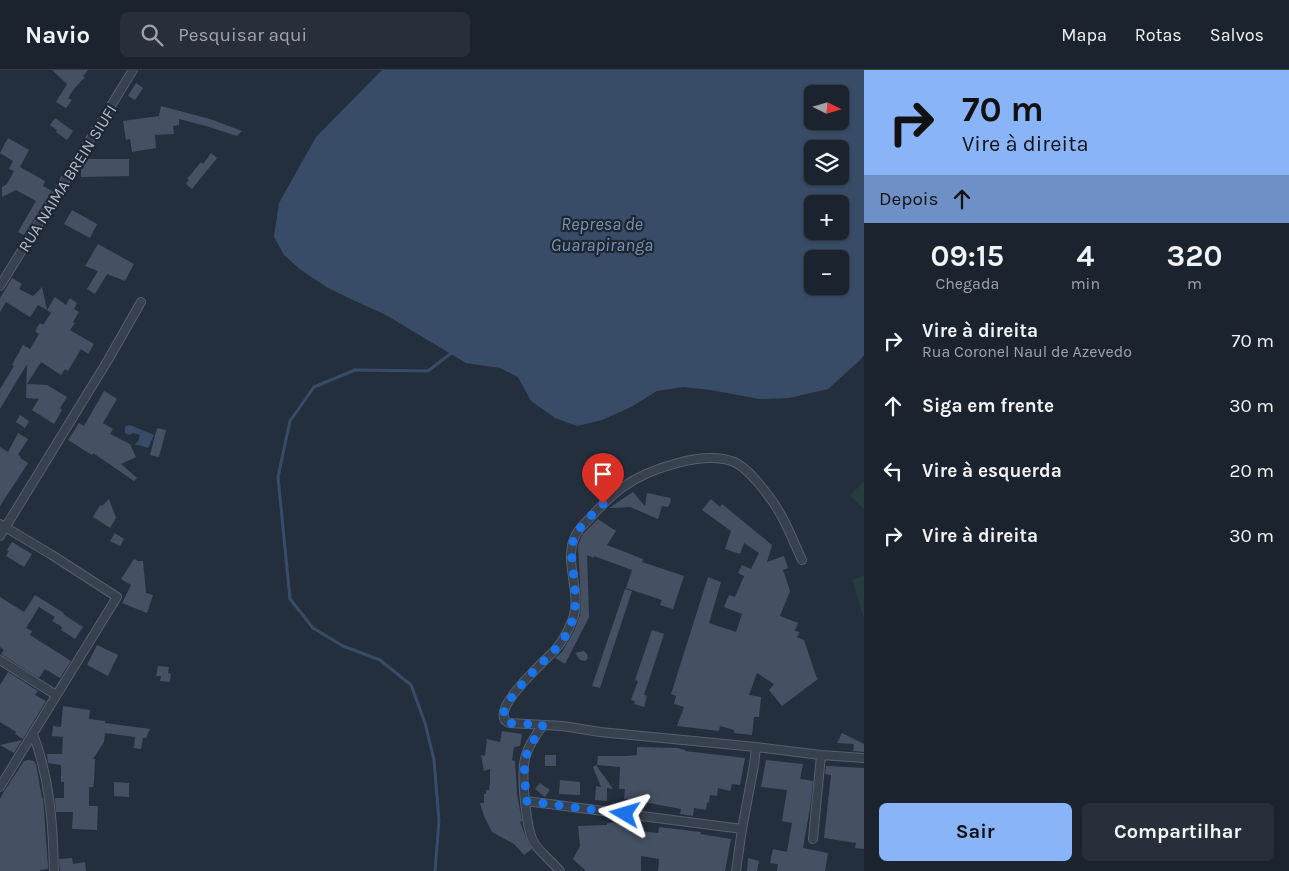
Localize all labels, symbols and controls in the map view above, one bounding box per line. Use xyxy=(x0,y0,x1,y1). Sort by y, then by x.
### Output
search box xyxy=(120,12,470,57)
text: Navio xyxy=(25,21,90,49)
icon: search xyxy=(138,21,166,49)
text: Pesquisar aqui xyxy=(178,24,307,46)
text: Mapa xyxy=(1061,24,1107,46)
text: Rotas xyxy=(1135,24,1182,46)
text: Salvos xyxy=(1210,24,1264,46)
north arrow xyxy=(804,85,849,130)
map controls xyxy=(804,85,849,295)
text: 70 m xyxy=(962,89,1044,130)
icon: right xyxy=(879,90,944,155)
street label: RUA NAIMA BREIN SIUFI xyxy=(14,101,120,255)
text: Vire à direita xyxy=(962,131,1089,157)
button: layers xyxy=(804,140,849,185)
icon: ahead xyxy=(948,185,976,213)
text: Depois xyxy=(879,188,938,210)
button: + xyxy=(804,195,849,240)
water label: Represa de Guarapiranga xyxy=(551,213,653,256)
text: 09:15 xyxy=(931,238,1004,274)
text: 4 xyxy=(1076,238,1094,274)
text: 320 xyxy=(1167,238,1222,274)
button: − xyxy=(804,250,849,295)
text: Chegada xyxy=(935,274,999,293)
text: min xyxy=(1071,274,1100,293)
text: m xyxy=(1187,274,1202,293)
text: Vire à direita xyxy=(922,320,1038,342)
icon: right xyxy=(879,327,907,355)
text: 70 m xyxy=(1232,330,1274,352)
text: Rua Coronel Naul de Azevedo xyxy=(922,342,1132,361)
icon: ahead xyxy=(879,392,907,420)
text: Siga em frente xyxy=(922,395,1054,417)
text: 30 m xyxy=(1229,395,1274,417)
pin xyxy=(582,453,624,504)
icon: left xyxy=(879,457,907,485)
icon: arrive xyxy=(589,460,617,488)
text: Vire à esquerda xyxy=(922,460,1062,482)
text: 20 m xyxy=(1229,460,1274,482)
icon: right xyxy=(879,522,907,550)
text: Vire à direita xyxy=(922,525,1038,547)
text: 30 m xyxy=(1229,525,1274,547)
position arrow xyxy=(598,787,650,839)
button: Sair xyxy=(879,803,1072,861)
button: Compartilhar xyxy=(1082,803,1274,861)

